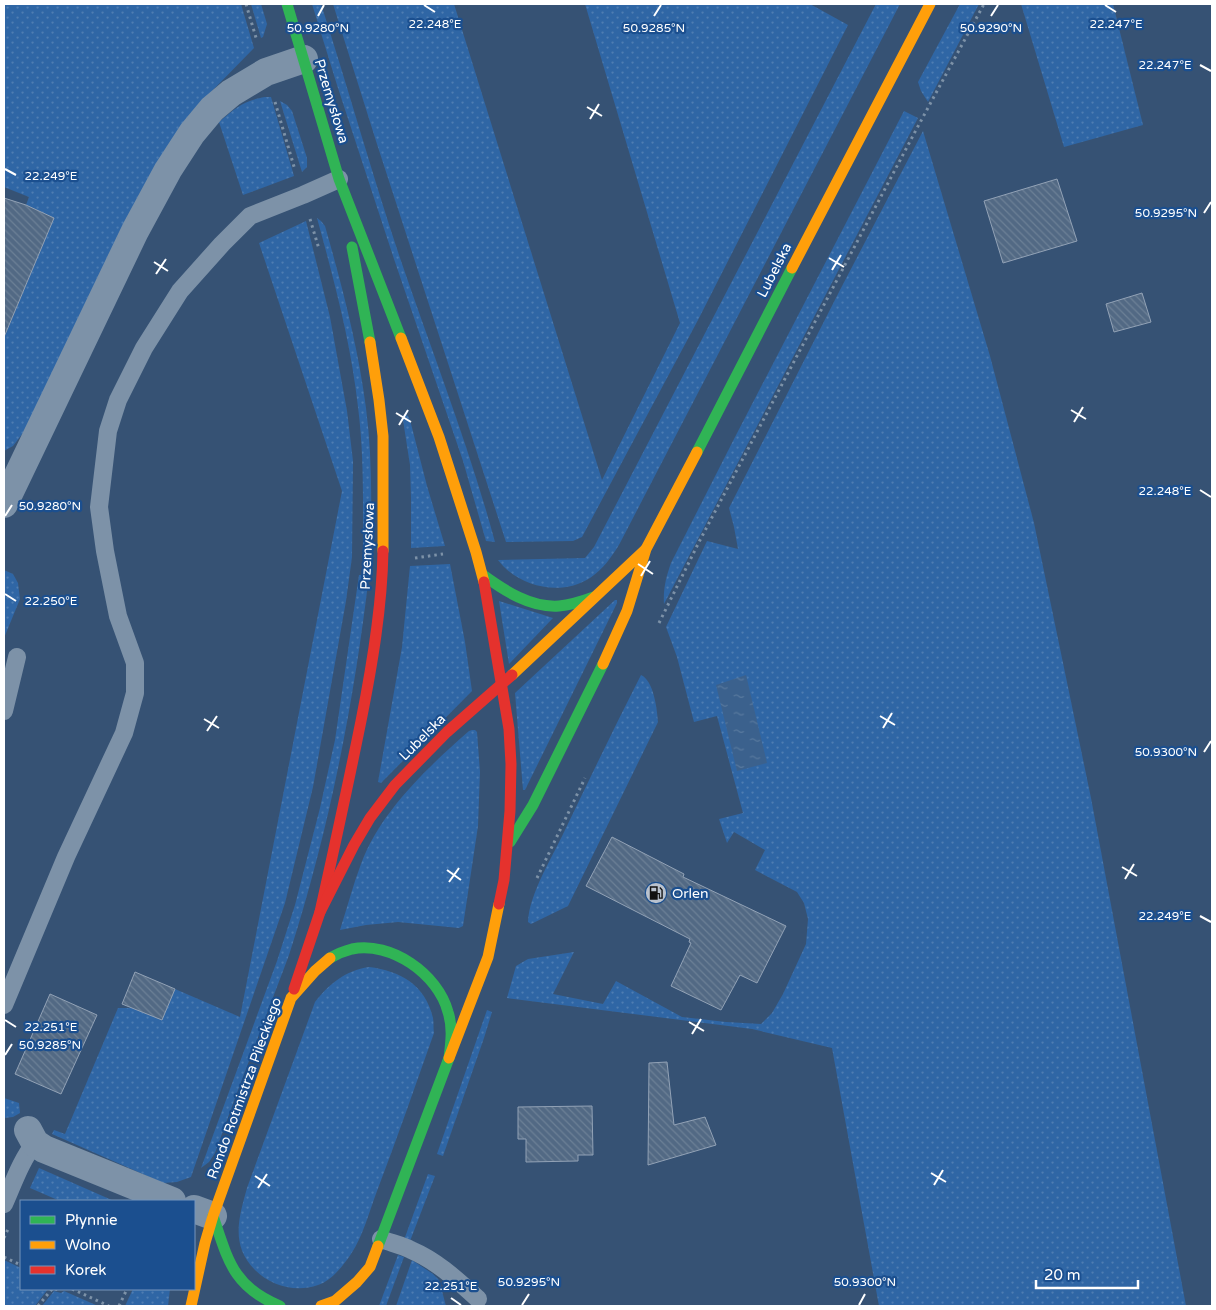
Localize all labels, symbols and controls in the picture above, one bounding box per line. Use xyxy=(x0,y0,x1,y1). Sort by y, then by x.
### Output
text: 22.248°E xyxy=(409,17,462,31)
text: 22.247°E xyxy=(1089,17,1143,31)
text: 50.9280°N xyxy=(287,21,349,35)
text: 50.9285°N xyxy=(623,21,685,35)
text: 50.9290°N xyxy=(960,21,1022,35)
street label: Przemysłowa xyxy=(311,57,352,145)
text: 22.247°E xyxy=(1138,58,1192,72)
text: 22.249°E xyxy=(25,169,78,183)
text: 50.9295°N xyxy=(1135,206,1197,220)
street label: Lubelska xyxy=(753,240,795,300)
text: 22.248°E xyxy=(1139,484,1192,498)
text: 50.9280°N xyxy=(19,499,81,513)
street label: Przemysłowa xyxy=(357,502,378,590)
text: 22.250°E xyxy=(25,594,78,608)
street label: Lubelska xyxy=(396,711,449,764)
text: 50.9300°N xyxy=(1135,745,1197,759)
fuel station icon: Orlen xyxy=(644,881,668,905)
place label: Orlen xyxy=(672,885,709,902)
text: 22.249°E xyxy=(1139,909,1192,923)
street label: Rondo Rotmistrza Pileckiego xyxy=(204,995,285,1181)
text: 22.251°E xyxy=(25,1020,78,1034)
text: 50.9285°N xyxy=(19,1038,81,1052)
legend xyxy=(20,1200,195,1290)
text: Płynnie xyxy=(65,1211,118,1229)
text: Wolno xyxy=(65,1236,111,1254)
scale bar xyxy=(1036,1258,1138,1290)
text: Korek xyxy=(65,1261,106,1279)
text: 20 m xyxy=(1044,1266,1081,1284)
text: 50.9295°N xyxy=(498,1275,560,1289)
text: 50.9300°N xyxy=(834,1275,896,1289)
text: 22.251°E xyxy=(425,1279,478,1293)

